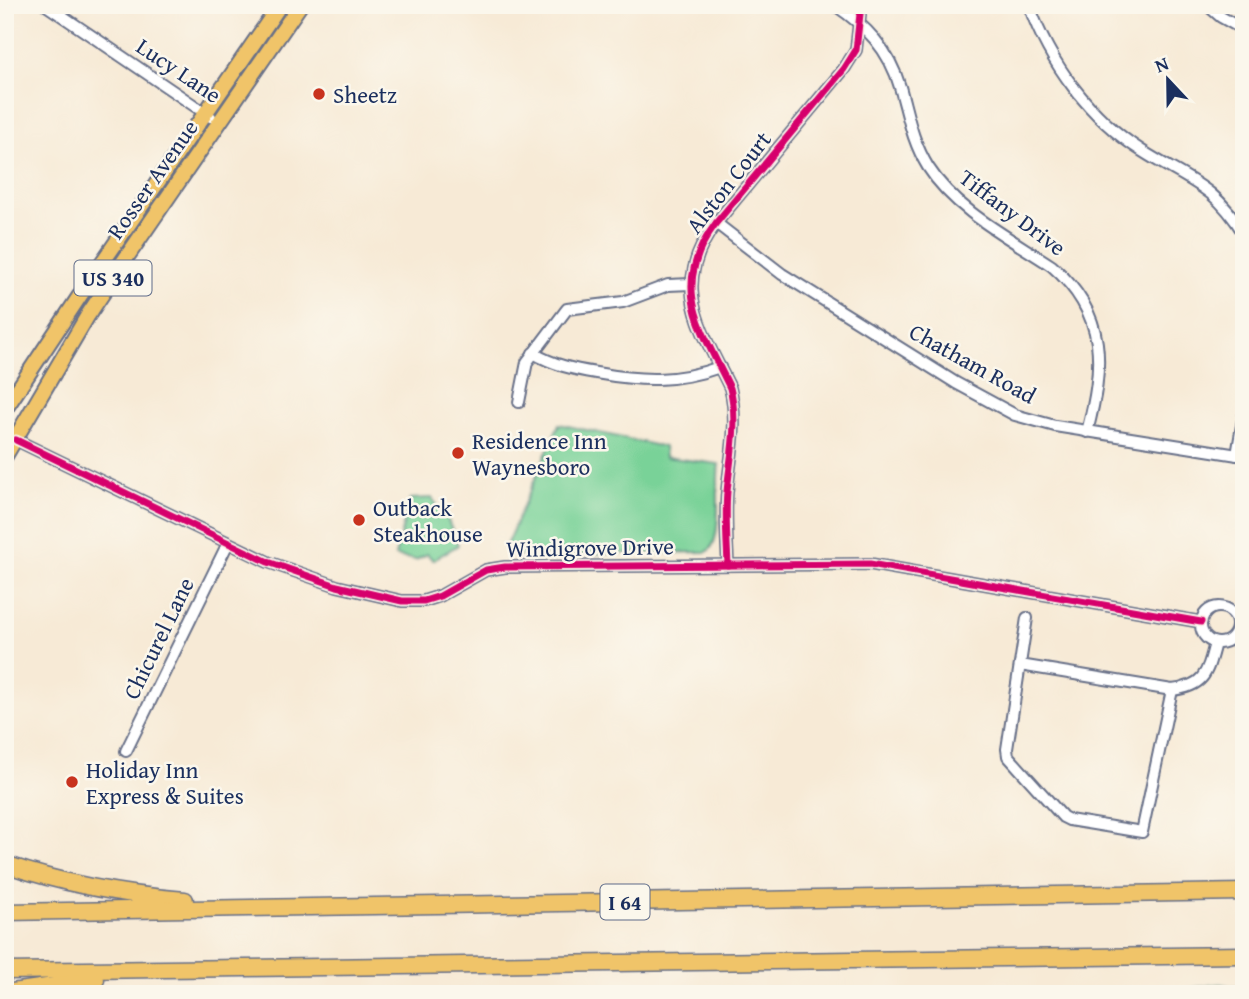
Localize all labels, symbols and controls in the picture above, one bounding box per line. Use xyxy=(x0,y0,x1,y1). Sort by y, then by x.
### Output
street label: Lucy Lane xyxy=(130,29,228,111)
north arrow xyxy=(1134,46,1204,116)
text: N xyxy=(1150,49,1173,80)
place label: Sheetz xyxy=(333,78,397,111)
marker: Sheetz xyxy=(311,86,327,102)
street label: Rosser Avenue xyxy=(99,113,205,245)
street label: Alston Court xyxy=(678,124,778,240)
street label: Tiffany Drive xyxy=(953,161,1073,263)
road number: US 340 xyxy=(74,260,152,296)
street label: Chatham Road xyxy=(904,315,1043,412)
place label: Residence Inn Waynesboro xyxy=(472,424,607,483)
marker: Residence Inn Waynesboro xyxy=(450,445,466,461)
place label: Outback Steakhouse xyxy=(373,491,483,550)
marker: Outback Steakhouse xyxy=(351,512,367,528)
street label: Windigrove Drive xyxy=(506,529,674,565)
street label: Chicurel Lane xyxy=(114,572,202,704)
place label: Holiday Inn Express & Suites xyxy=(86,753,244,812)
marker: Holiday Inn Express & Suites xyxy=(64,774,80,790)
road number: I 64 xyxy=(600,884,650,920)

